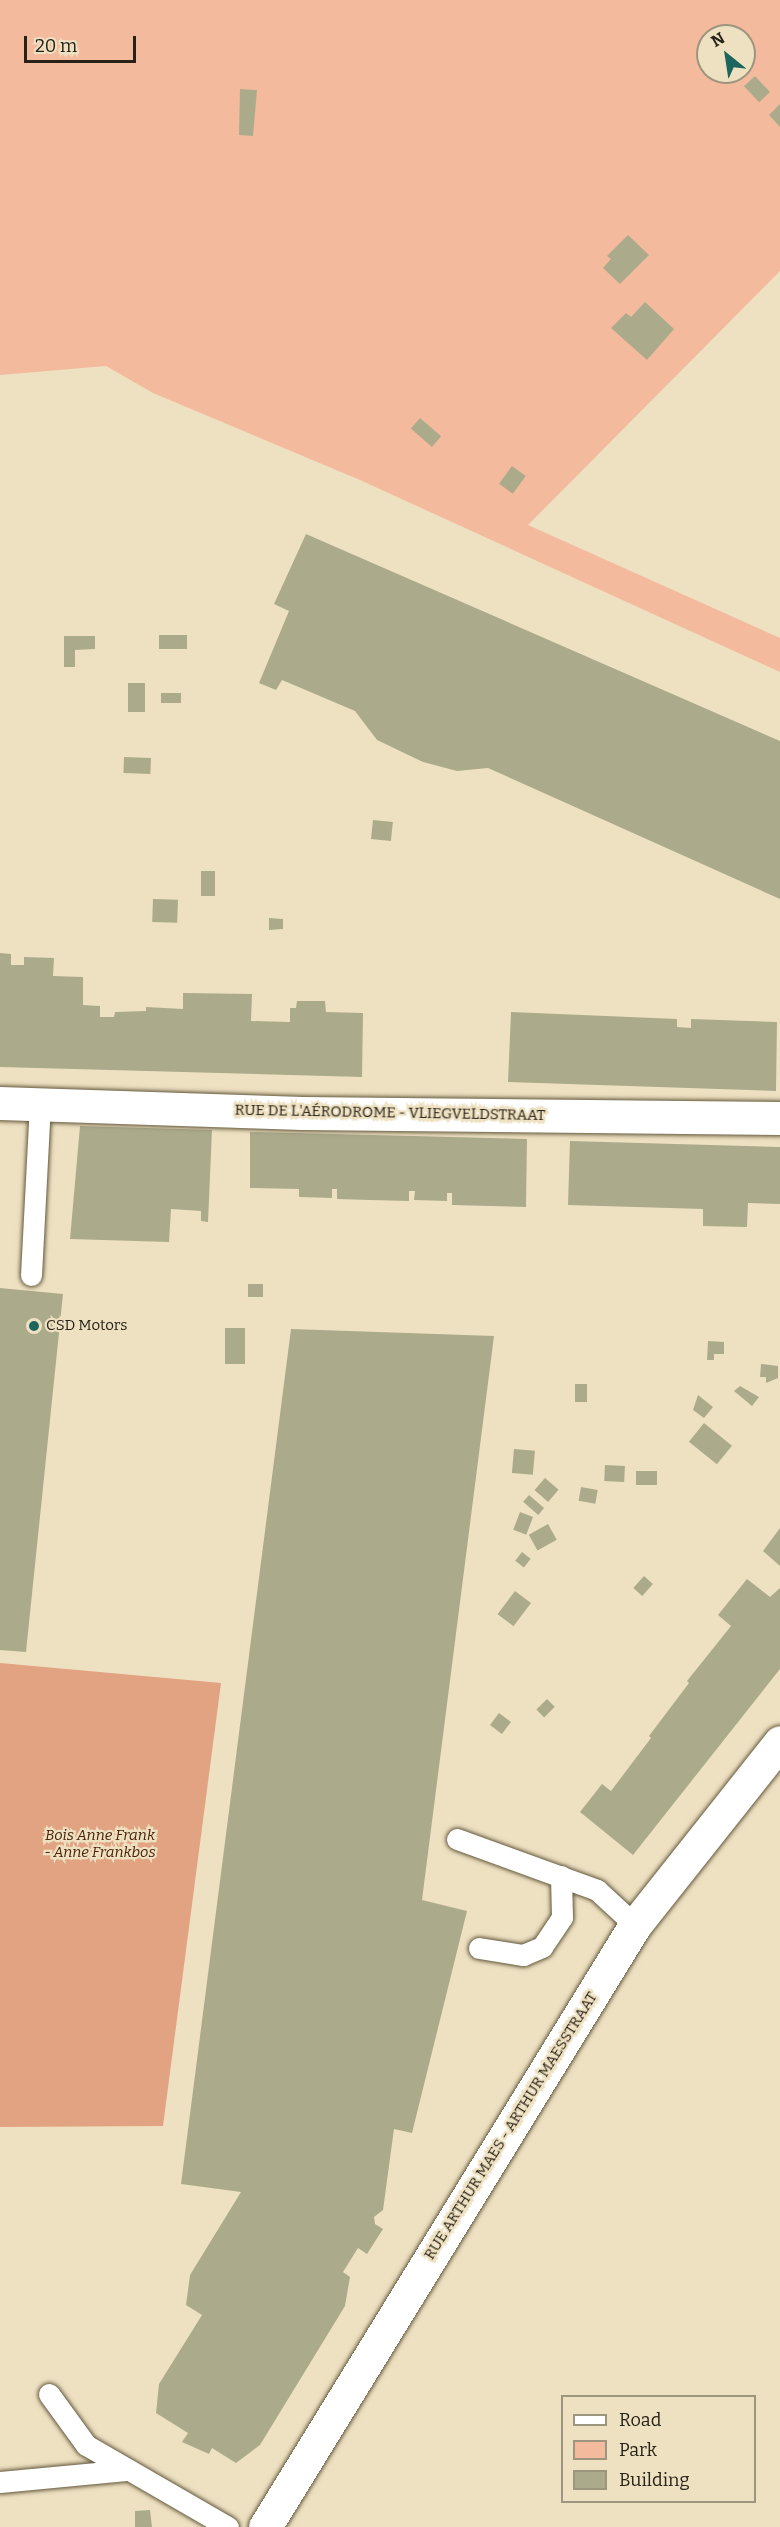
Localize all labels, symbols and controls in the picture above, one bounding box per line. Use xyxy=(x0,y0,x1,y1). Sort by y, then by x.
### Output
scale bar xyxy=(27,24,140,62)
north arrow xyxy=(696,24,756,84)
text: N xyxy=(708,28,728,51)
text: 20 m xyxy=(35,35,77,57)
street label: RUE DE L'AÉRODROME - VLIEGVELDSTRAAT xyxy=(234,1101,546,1125)
place label: CSD Motors xyxy=(46,1317,127,1335)
marker: CSD Motors xyxy=(27,1319,41,1333)
park label: Bois Anne Frank - Anne Frankbos xyxy=(44,1826,156,1861)
street label: RUE ARTHUR MAES - ARTHUR MAESSTRAAT xyxy=(421,1989,601,2263)
legend xyxy=(561,2395,756,2503)
text: Road xyxy=(619,2409,661,2431)
text: Park xyxy=(619,2439,657,2461)
text: Building xyxy=(619,2469,690,2491)

